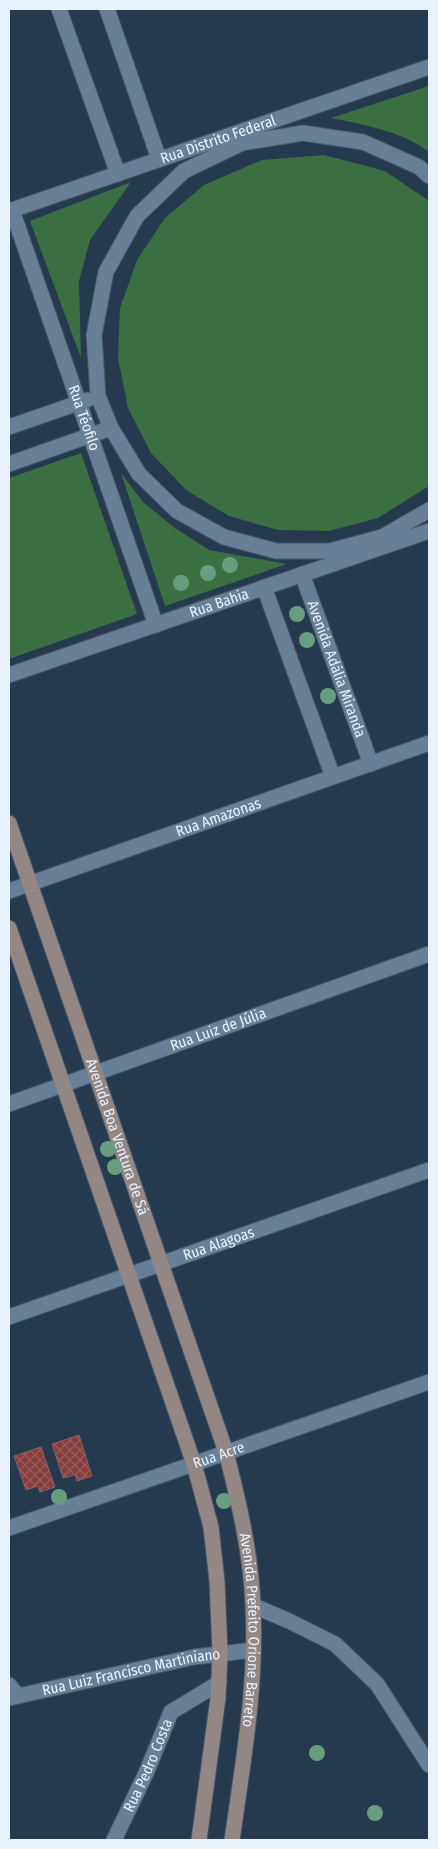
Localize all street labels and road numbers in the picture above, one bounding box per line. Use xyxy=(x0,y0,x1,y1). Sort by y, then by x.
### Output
street label: Rua Distrito Federal xyxy=(158,111,278,167)
street label: Rua Téofilo xyxy=(64,383,104,453)
street label: Rua Bahia xyxy=(187,585,251,621)
street label: Avenida Adália Miranda xyxy=(303,598,370,740)
street label: Rua Amazonas xyxy=(173,794,263,840)
street label: Rua Luiz de Júlia xyxy=(168,1004,268,1055)
street label: Avenida Boa Ventura de Sá xyxy=(82,1056,153,1217)
street label: Rua Alagoas xyxy=(181,1223,257,1264)
street label: Rua Acre xyxy=(190,1438,247,1472)
street label: Avenida Prefeito Orione Barreto xyxy=(236,1531,263,1728)
street label: Rua Luiz Francisco Martiniano xyxy=(40,1645,221,1699)
street label: Rua Pedro Costa xyxy=(120,1716,176,1815)

